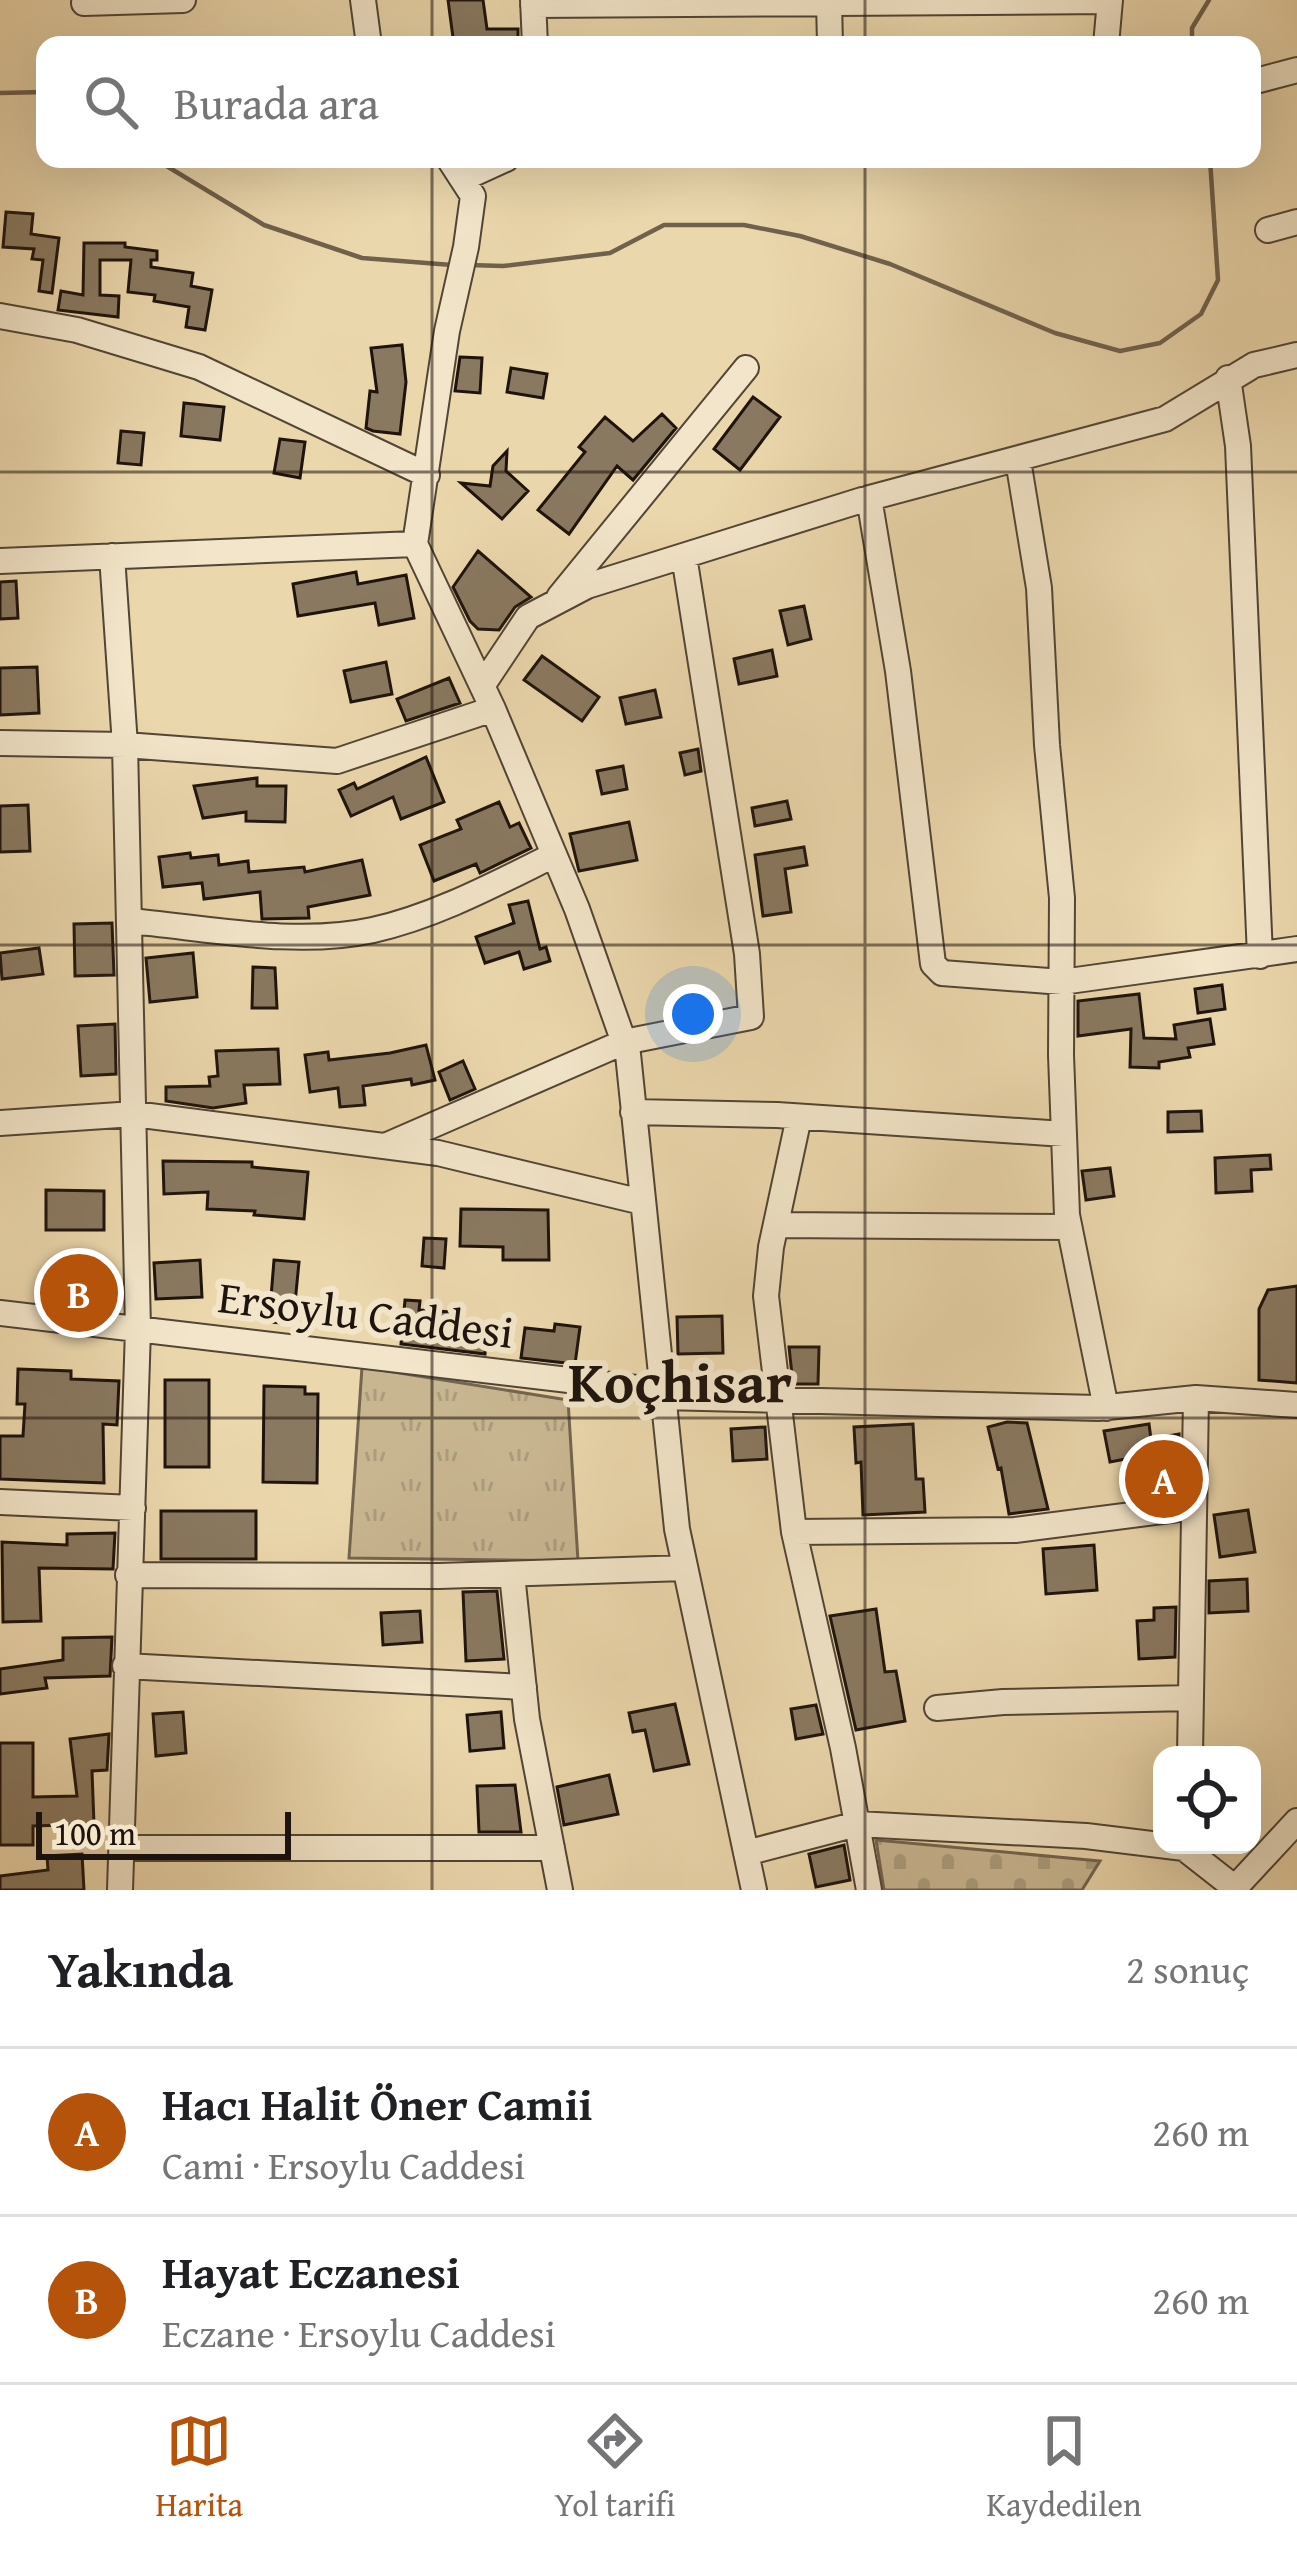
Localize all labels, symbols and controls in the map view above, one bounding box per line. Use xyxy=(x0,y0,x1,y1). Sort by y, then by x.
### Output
search box xyxy=(36,36,1261,168)
icon: search xyxy=(78,69,144,135)
text: Burada ara xyxy=(174,70,379,135)
your location xyxy=(663,984,723,1044)
pin: B xyxy=(40,1248,118,1338)
street label: Ersoylu Caddesi xyxy=(215,1263,517,1364)
district label: Koçhisar xyxy=(568,1339,792,1423)
pin: A xyxy=(1125,1434,1203,1524)
map controls xyxy=(1153,1746,1261,1854)
button: locate xyxy=(1153,1746,1261,1854)
scale bar xyxy=(36,1806,291,1859)
text: 100 m xyxy=(54,1809,136,1857)
text: Yakında xyxy=(48,1931,233,2006)
text: 2 sonuç xyxy=(1126,1940,1249,1997)
text: Hacı Halit Öner Camii xyxy=(162,2071,593,2136)
text: A xyxy=(75,2103,99,2160)
text: 260 m xyxy=(1152,2103,1249,2160)
text: Cami · Ersoylu Caddesi xyxy=(162,2136,525,2193)
text: Hayat Eczanesi xyxy=(162,2239,460,2304)
text: B xyxy=(75,2271,99,2328)
text: 260 m xyxy=(1152,2271,1249,2328)
text: Eczane · Ersoylu Caddesi xyxy=(162,2304,556,2361)
tab: Harita xyxy=(156,2408,243,2528)
tab: Yol tarifi xyxy=(554,2408,675,2528)
tab: Kaydedilen xyxy=(987,2408,1141,2528)

